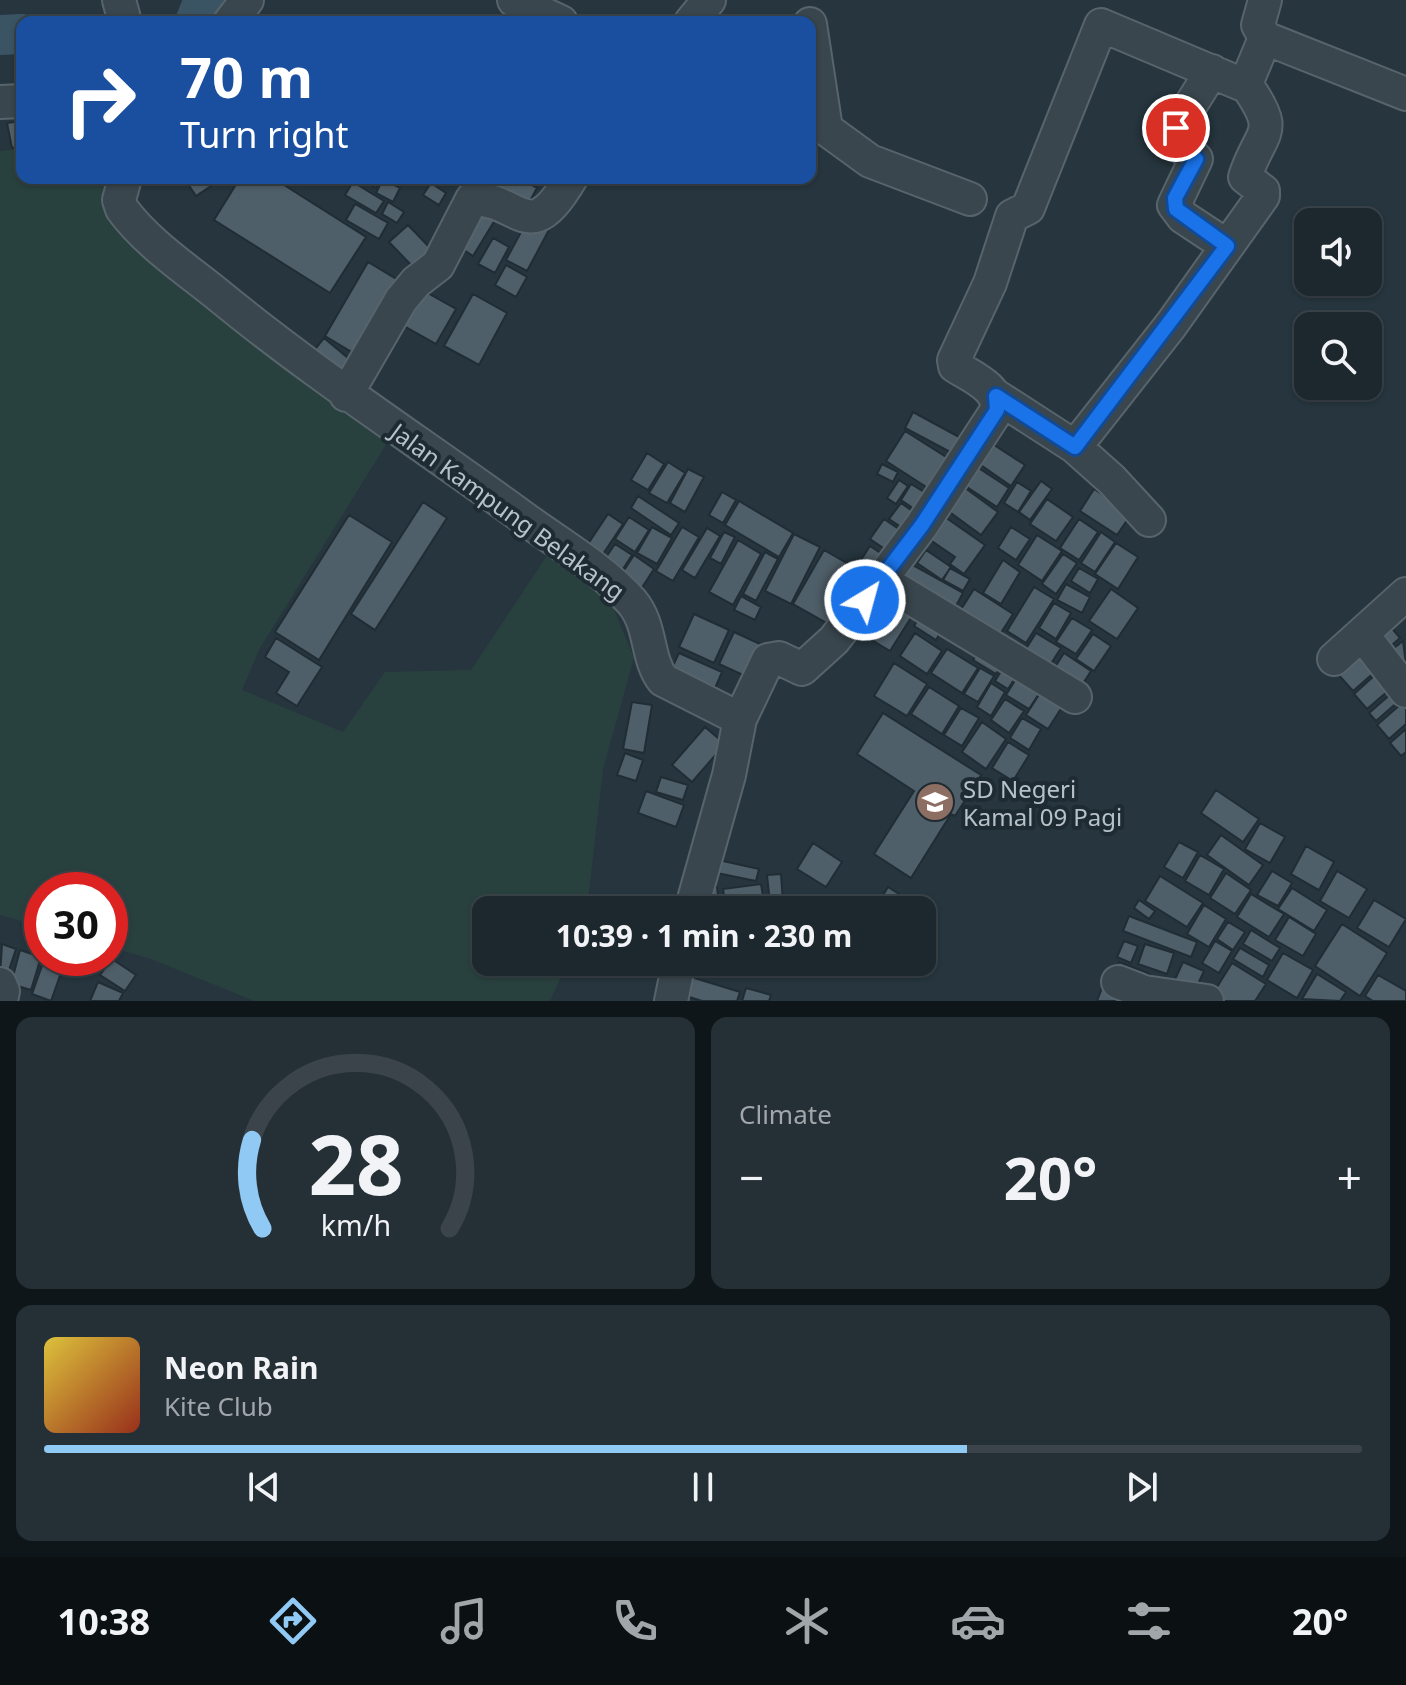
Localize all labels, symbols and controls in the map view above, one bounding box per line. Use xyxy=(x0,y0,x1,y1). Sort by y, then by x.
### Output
text: 70 m xyxy=(180,38,313,114)
icon: right xyxy=(48,48,152,152)
pin xyxy=(1142,94,1210,162)
icon: arrive xyxy=(1154,106,1198,150)
text: Turn right xyxy=(180,110,348,159)
map controls xyxy=(1294,208,1382,400)
button: sound xyxy=(1294,208,1382,296)
button: search xyxy=(1294,312,1382,400)
street label: Jalan Kampung Belakang xyxy=(383,414,632,607)
position arrow xyxy=(823,558,907,642)
place label: SD Negeri Kamal 09 Pagi xyxy=(963,772,1122,833)
school or university icon: SD Negeri Kamal 09 Pagi xyxy=(914,781,956,823)
speed limit sign: 30 xyxy=(24,872,128,976)
text: 10:39 · 1 min · 230 m xyxy=(556,915,852,956)
text: Climate xyxy=(739,1096,832,1132)
text: 28 xyxy=(308,1106,403,1219)
text: 20° xyxy=(1003,1136,1098,1218)
text: − xyxy=(739,1147,764,1207)
text: + xyxy=(1337,1147,1362,1207)
text: km/h xyxy=(320,1205,391,1244)
text: Neon Rain xyxy=(164,1347,318,1388)
text: Kite Club xyxy=(164,1388,273,1424)
icon: previous xyxy=(242,1465,286,1509)
icon: pause xyxy=(681,1465,725,1509)
icon: next xyxy=(1120,1465,1164,1509)
icon: directions xyxy=(265,1593,321,1649)
icon: music xyxy=(436,1593,492,1649)
icon: phone xyxy=(607,1593,663,1649)
icon: climate xyxy=(779,1593,835,1649)
icon: car xyxy=(950,1593,1006,1649)
icon: filters xyxy=(1121,1593,1177,1649)
text: 10:38 xyxy=(58,1597,150,1646)
text: 20° xyxy=(1292,1597,1348,1646)

